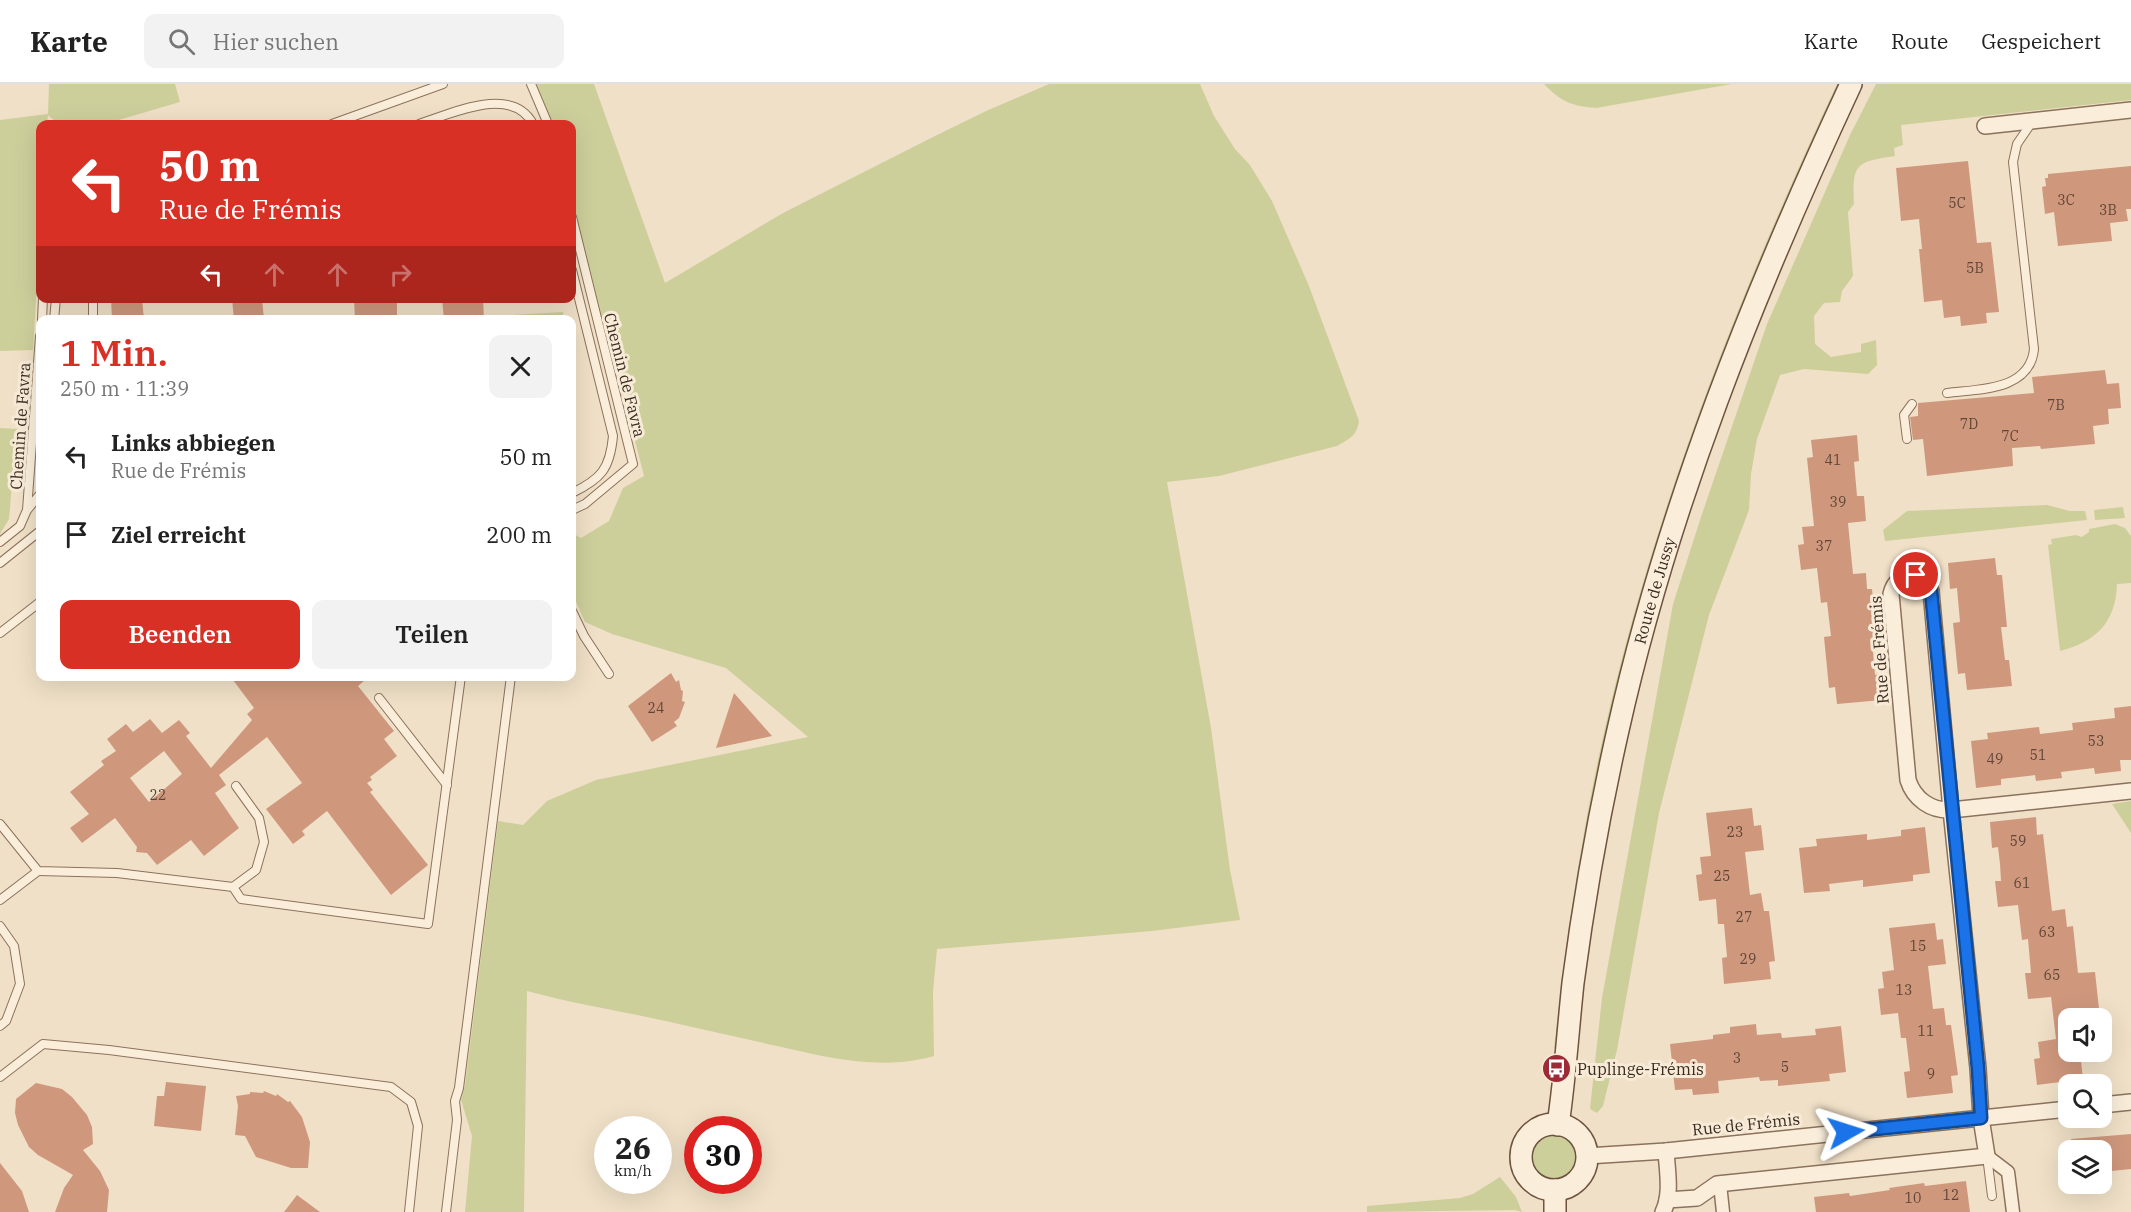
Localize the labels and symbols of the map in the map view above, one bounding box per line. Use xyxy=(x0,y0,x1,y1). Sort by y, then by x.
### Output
house number: 3C xyxy=(2057,191,2075,209)
house number: 5C xyxy=(1948,194,1966,212)
house number: 3B xyxy=(2099,201,2117,219)
house number: 5B xyxy=(1966,259,1984,277)
street label: Chemin de Favra xyxy=(600,311,650,440)
street label: Chemin de Favra xyxy=(6,361,34,490)
house number: 7B xyxy=(2047,396,2065,414)
house number: 7D xyxy=(1960,415,1978,433)
house number: 7C xyxy=(2001,427,2019,445)
house number: 41 xyxy=(1825,451,1841,469)
house number: 39 xyxy=(1830,493,1846,511)
street label: Route de Jussy xyxy=(1629,534,1680,646)
house number: 37 xyxy=(1816,537,1832,555)
pin xyxy=(1890,549,1941,600)
street label: Rue de Frémis xyxy=(1865,595,1893,705)
house number: 24 xyxy=(648,699,664,717)
house number: 53 xyxy=(2088,732,2104,750)
house number: 51 xyxy=(2030,746,2046,764)
house number: 49 xyxy=(1987,750,2003,768)
house number: 22 xyxy=(150,786,166,804)
house number: 23 xyxy=(1727,823,1743,841)
house number: 59 xyxy=(2010,832,2026,850)
house number: 25 xyxy=(1714,867,1730,885)
house number: 61 xyxy=(2014,874,2030,892)
house number: 27 xyxy=(1736,908,1752,926)
house number: 63 xyxy=(2039,923,2055,941)
house number: 15 xyxy=(1910,937,1926,955)
house number: 29 xyxy=(1740,950,1756,968)
house number: 65 xyxy=(2044,966,2060,984)
house number: 13 xyxy=(1896,981,1912,999)
house number: 11 xyxy=(1918,1022,1934,1040)
house number: 3 xyxy=(1733,1049,1741,1067)
bus stop icon: Puplinge-Frémis xyxy=(1540,1053,1572,1085)
house number: 5 xyxy=(1781,1058,1789,1076)
place label: Puplinge-Frémis xyxy=(1577,1059,1704,1079)
house number: 9 xyxy=(1927,1065,1935,1083)
position arrow xyxy=(1814,1100,1878,1164)
street label: Rue de Frémis xyxy=(1691,1108,1801,1140)
speed limit sign: 30 xyxy=(684,1116,762,1194)
house number: 12 xyxy=(1943,1186,1959,1204)
house number: 10 xyxy=(1905,1189,1921,1207)

